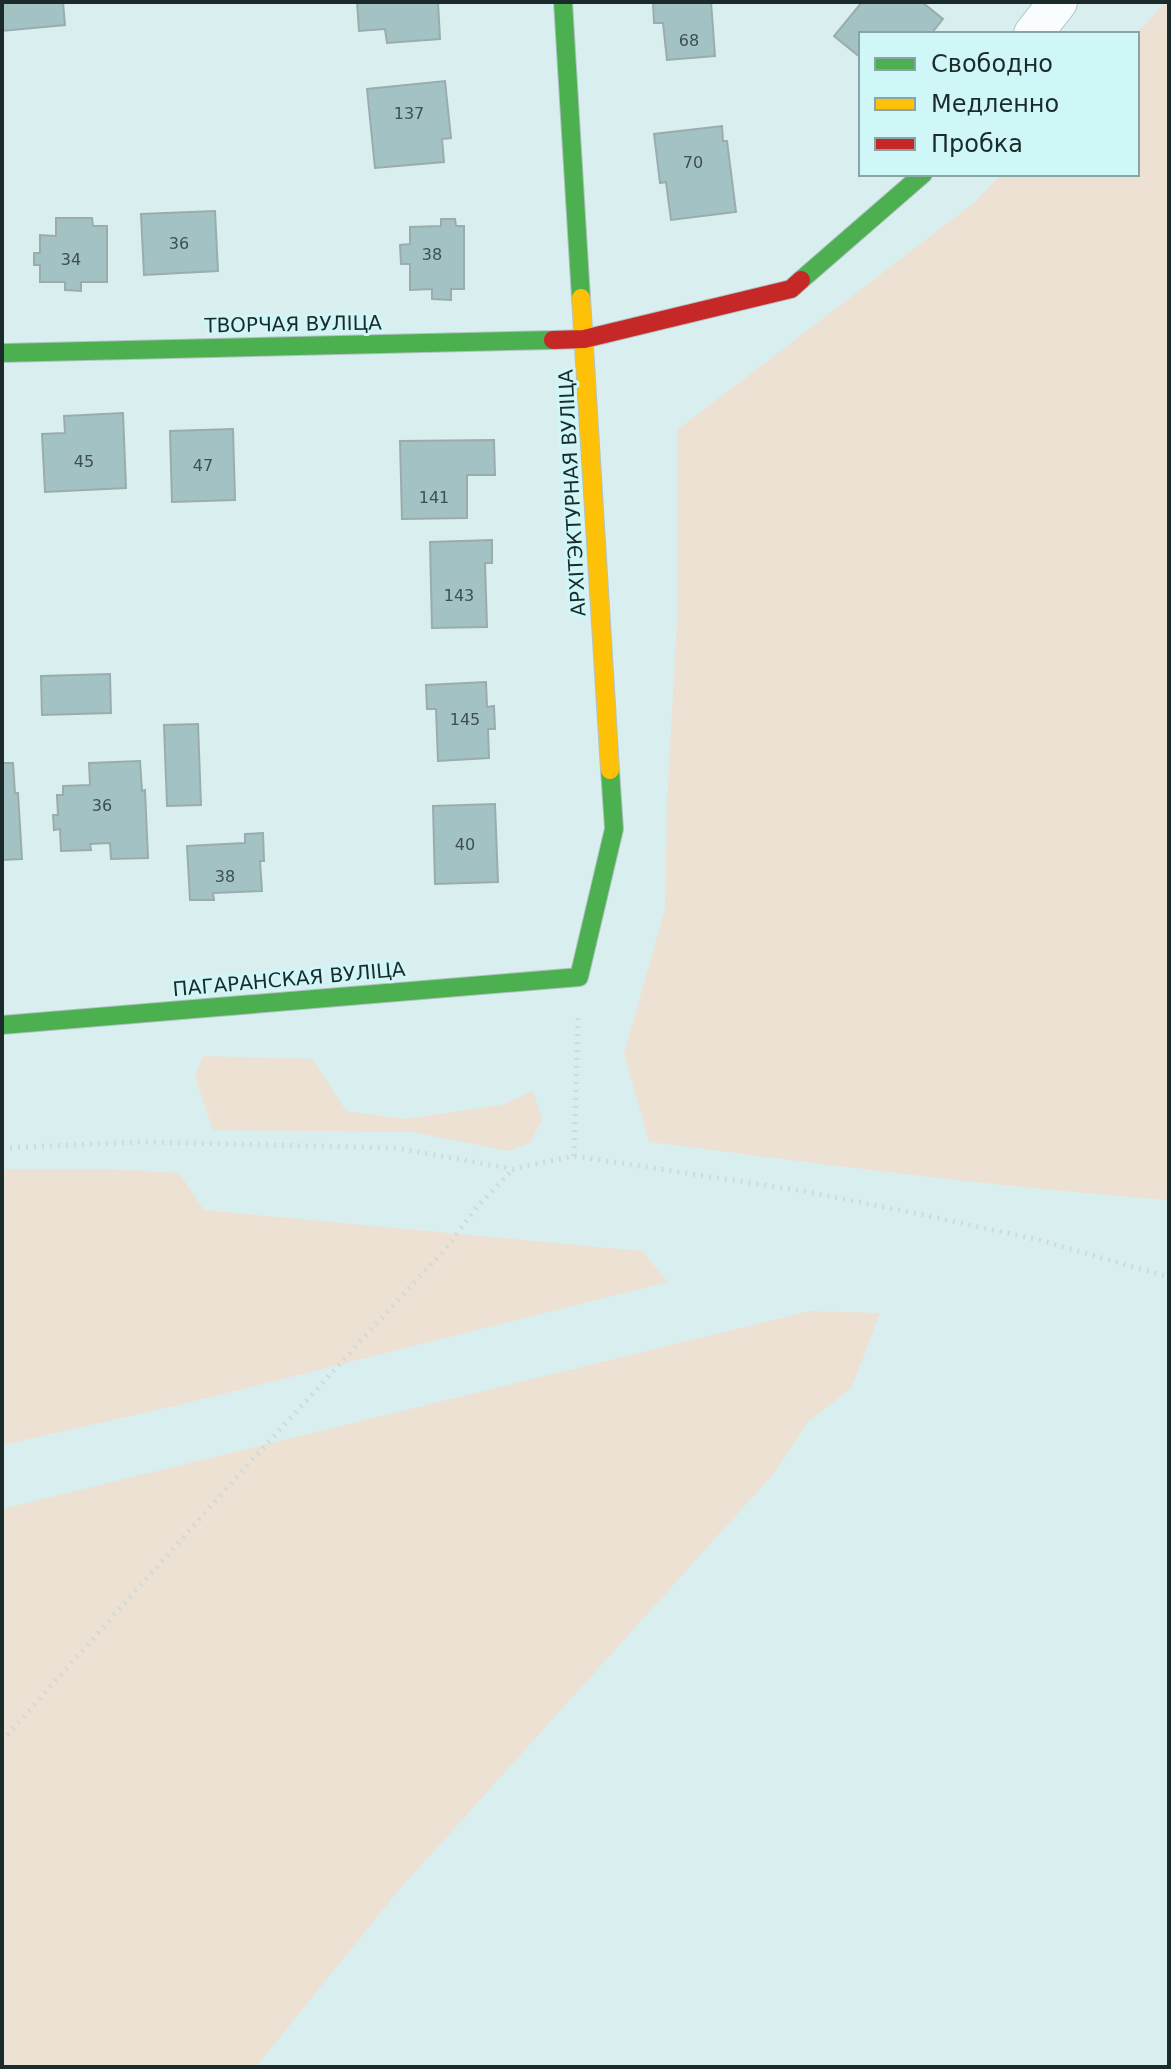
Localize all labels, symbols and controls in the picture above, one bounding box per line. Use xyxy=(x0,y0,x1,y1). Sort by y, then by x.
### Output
house number: 68 xyxy=(679,31,699,50)
legend xyxy=(859,32,1139,176)
text: Свободно xyxy=(931,50,1053,78)
text: Медленно xyxy=(931,90,1059,118)
house number: 137 xyxy=(394,104,424,123)
text: Пробка xyxy=(931,130,1023,158)
house number: 70 xyxy=(683,153,703,172)
house number: 36 xyxy=(169,234,189,253)
house number: 38 xyxy=(422,245,442,264)
house number: 34 xyxy=(61,250,81,269)
street label: ТВОРЧАЯ ВУЛІЦА xyxy=(203,310,382,338)
street label: АРХІТЭКТУРНАЯ ВУЛІЦА xyxy=(554,369,590,617)
house number: 45 xyxy=(74,452,94,471)
house number: 47 xyxy=(193,456,213,475)
house number: 141 xyxy=(419,488,449,507)
house number: 143 xyxy=(444,586,474,605)
house number: 145 xyxy=(450,710,480,729)
house number: 36 xyxy=(92,796,112,815)
house number: 40 xyxy=(455,835,475,854)
house number: 38 xyxy=(215,867,235,886)
street label: ПАГАРАНСКАЯ ВУЛІЦА xyxy=(172,957,407,1001)

